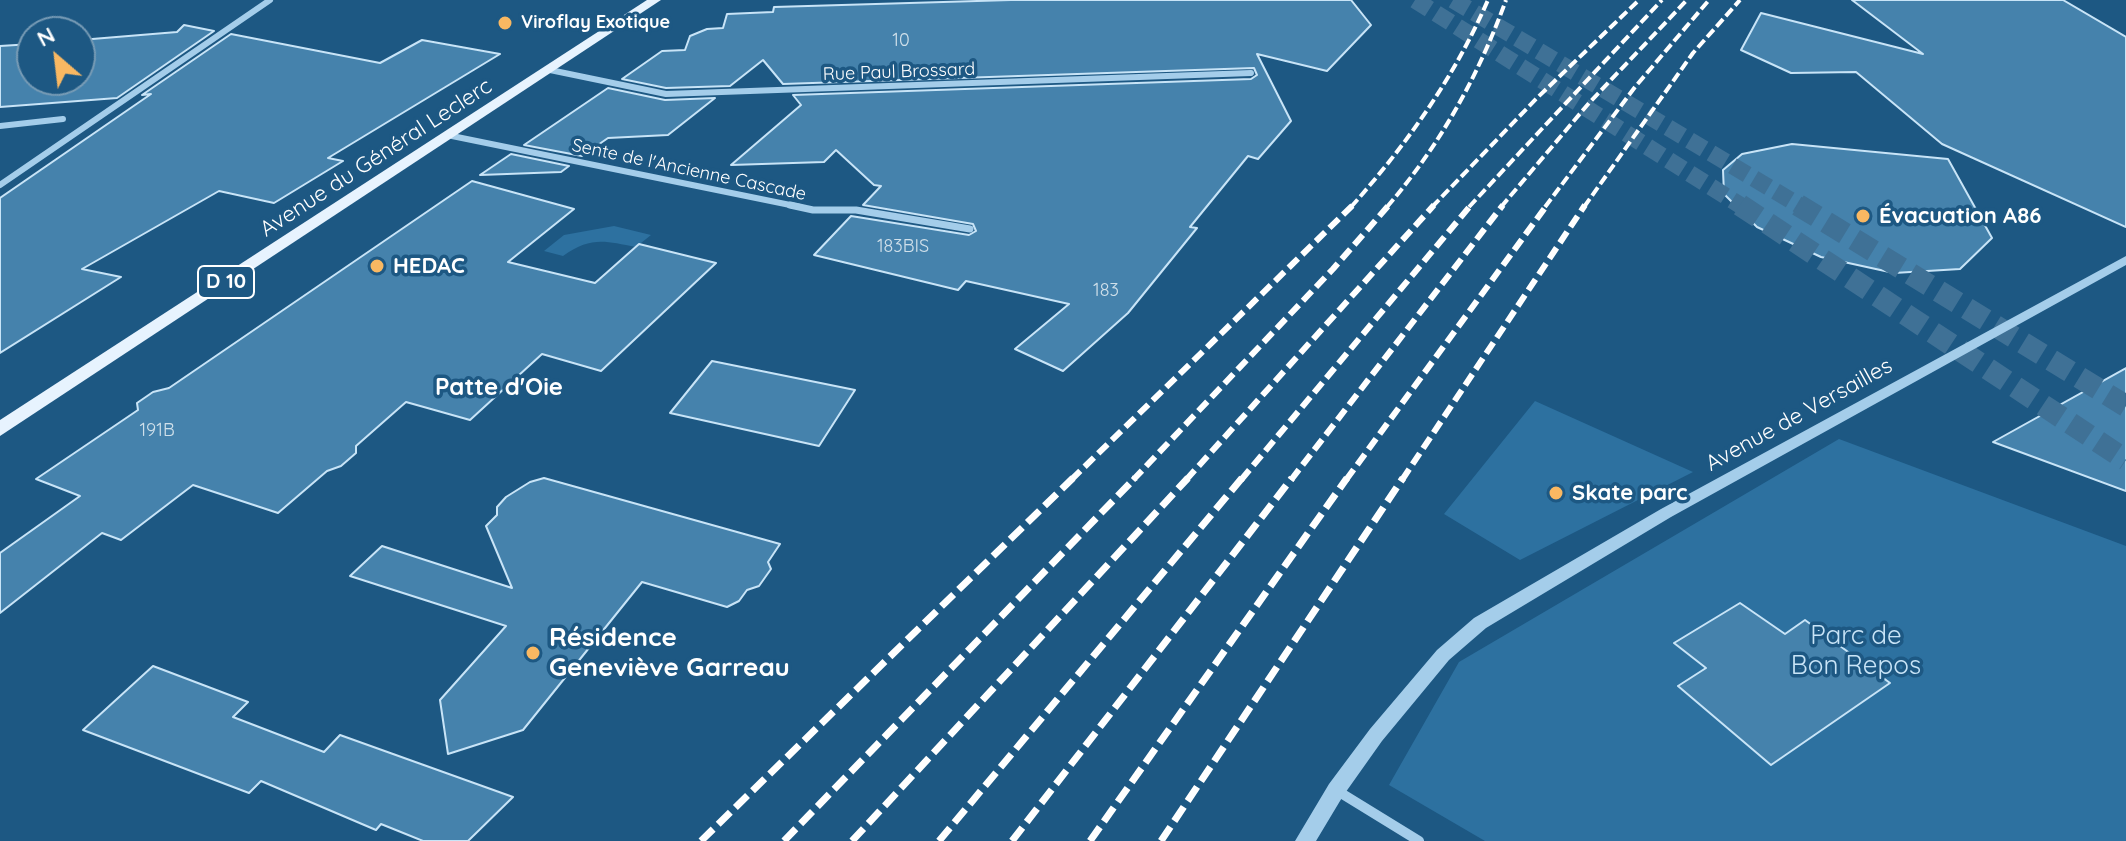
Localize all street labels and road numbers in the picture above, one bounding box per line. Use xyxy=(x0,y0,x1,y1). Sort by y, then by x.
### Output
street label: Rue Paul Brossard xyxy=(822,59,976,85)
street label: Avenue du Général Leclerc xyxy=(255,73,497,243)
street label: Sente de l'Ancienne Cascade xyxy=(570,135,808,205)
road number: D 10 xyxy=(198,266,254,298)
street label: Avenue de Versailles xyxy=(1701,353,1897,477)

